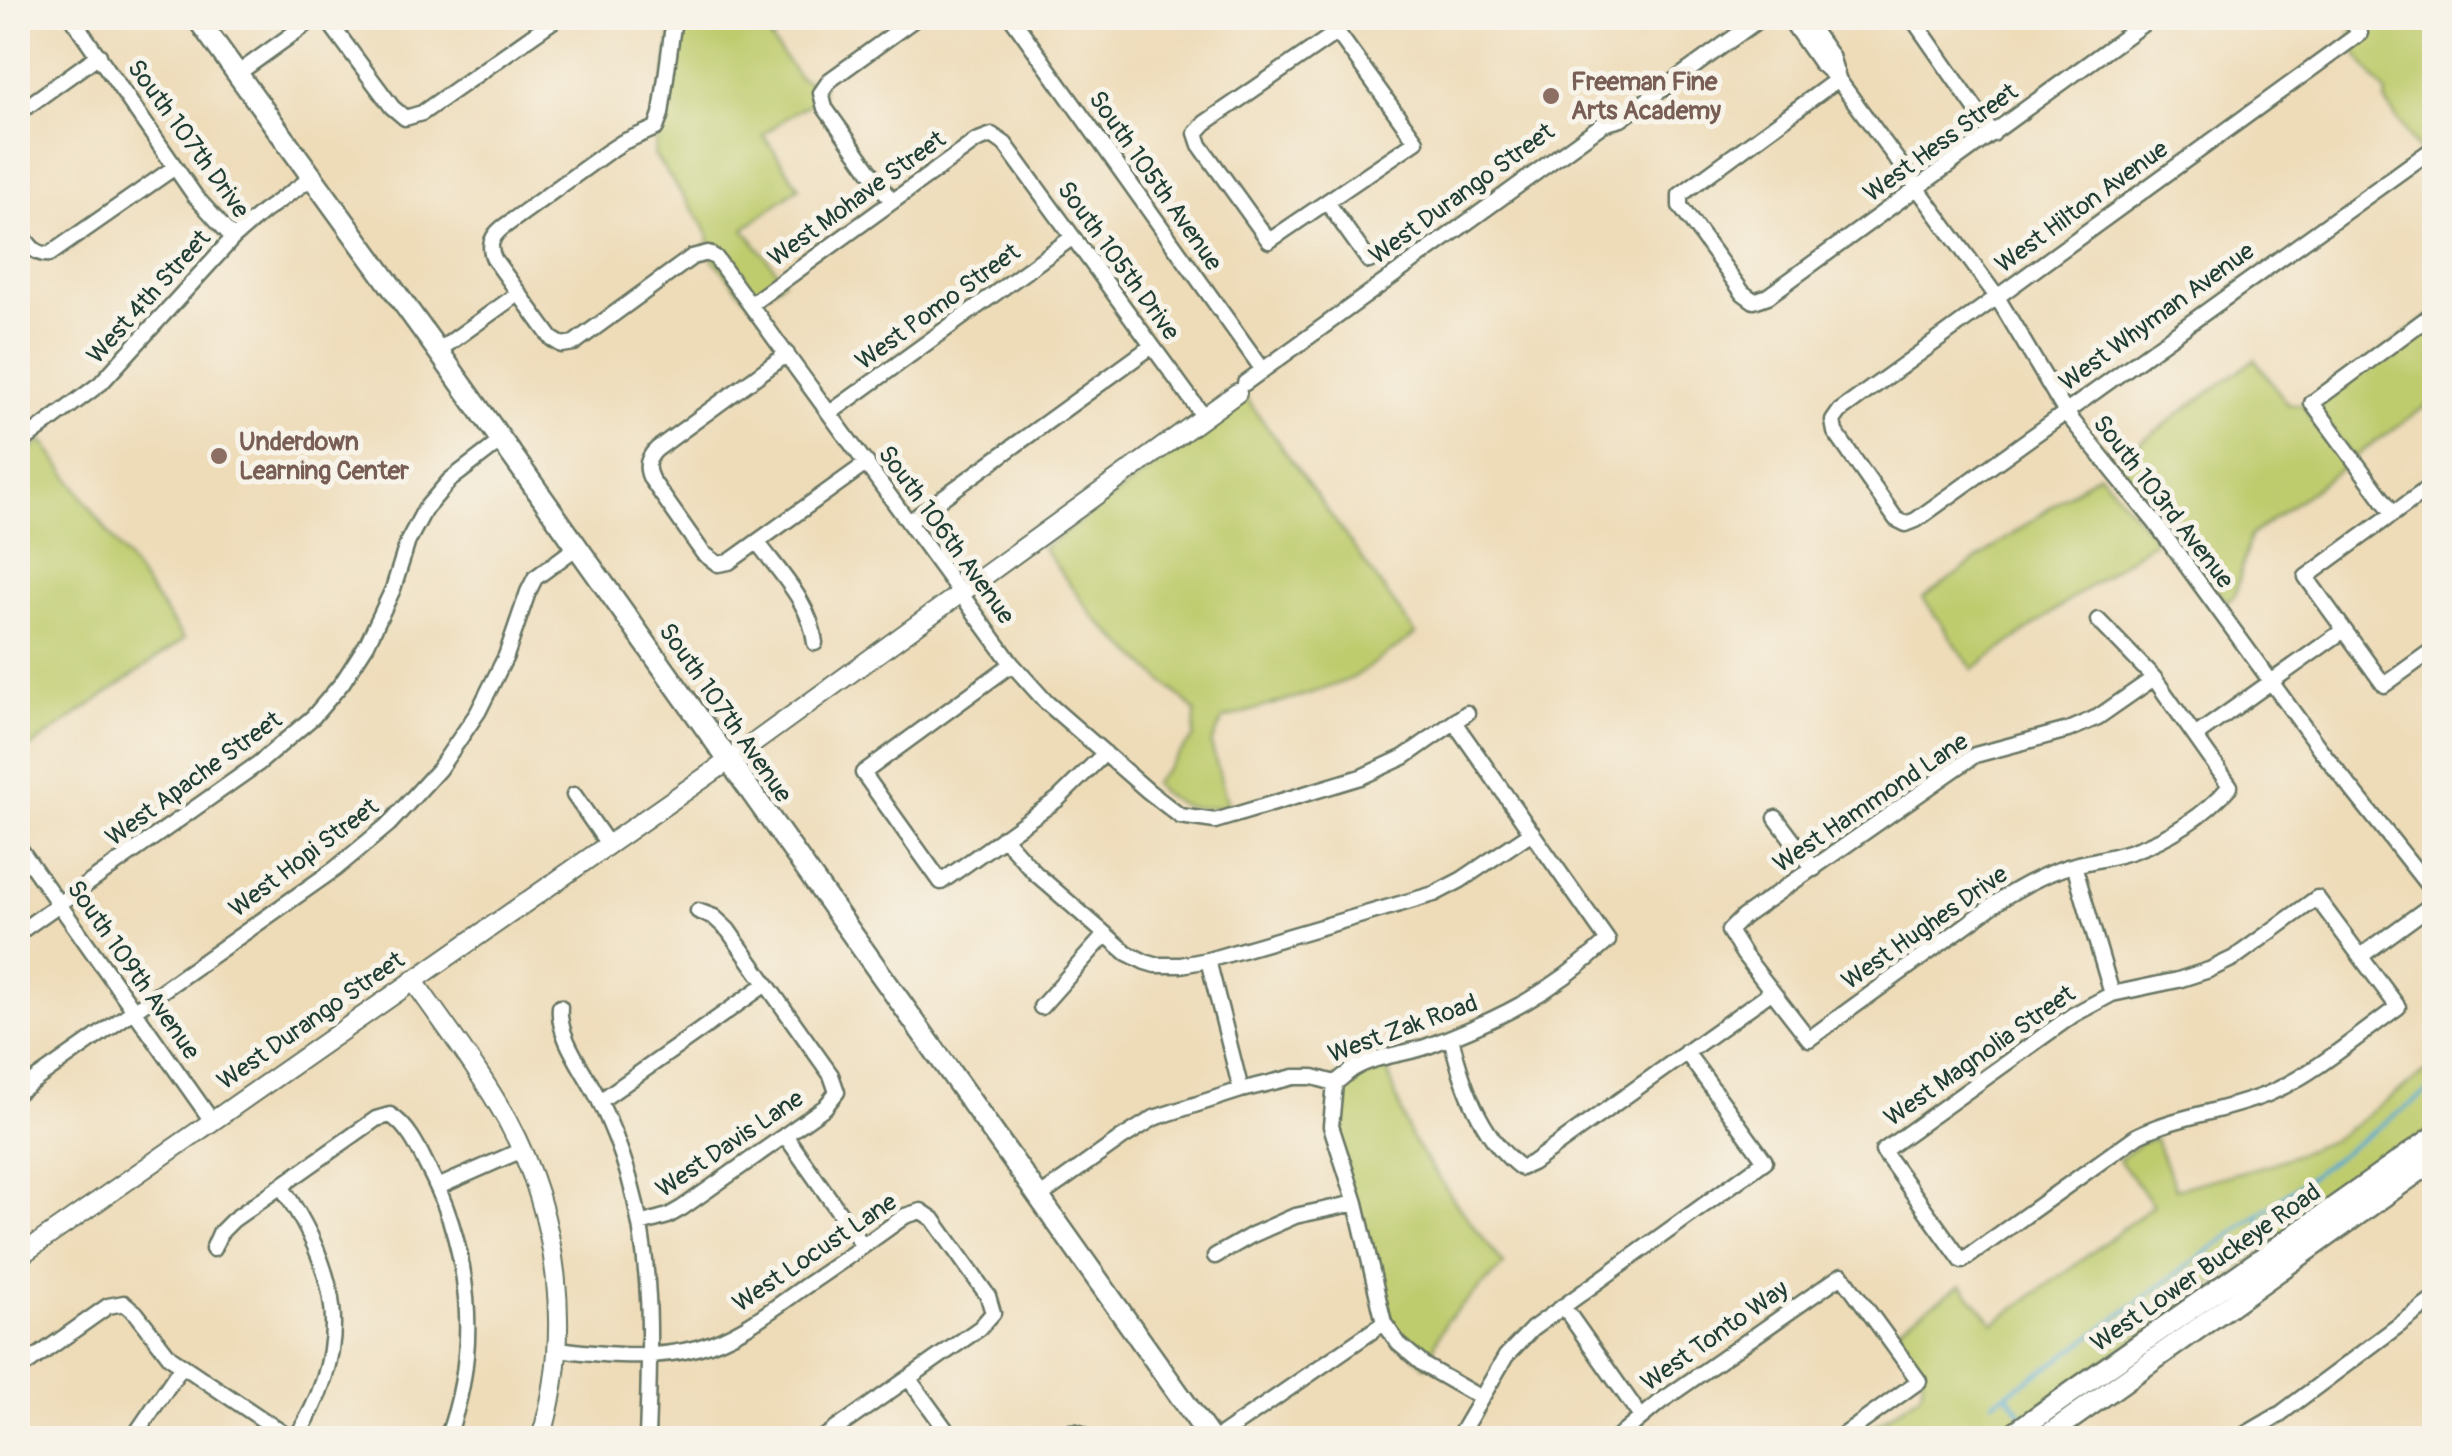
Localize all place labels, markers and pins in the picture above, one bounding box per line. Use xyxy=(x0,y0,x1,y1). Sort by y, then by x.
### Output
place label: Freeman Fine Arts Academy xyxy=(1571,67,1721,127)
marker: Freeman Fine Arts Academy xyxy=(1540,85,1562,107)
place label: Underdown Learning Center xyxy=(239,427,410,487)
marker: Underdown Learning Center xyxy=(208,445,230,467)

